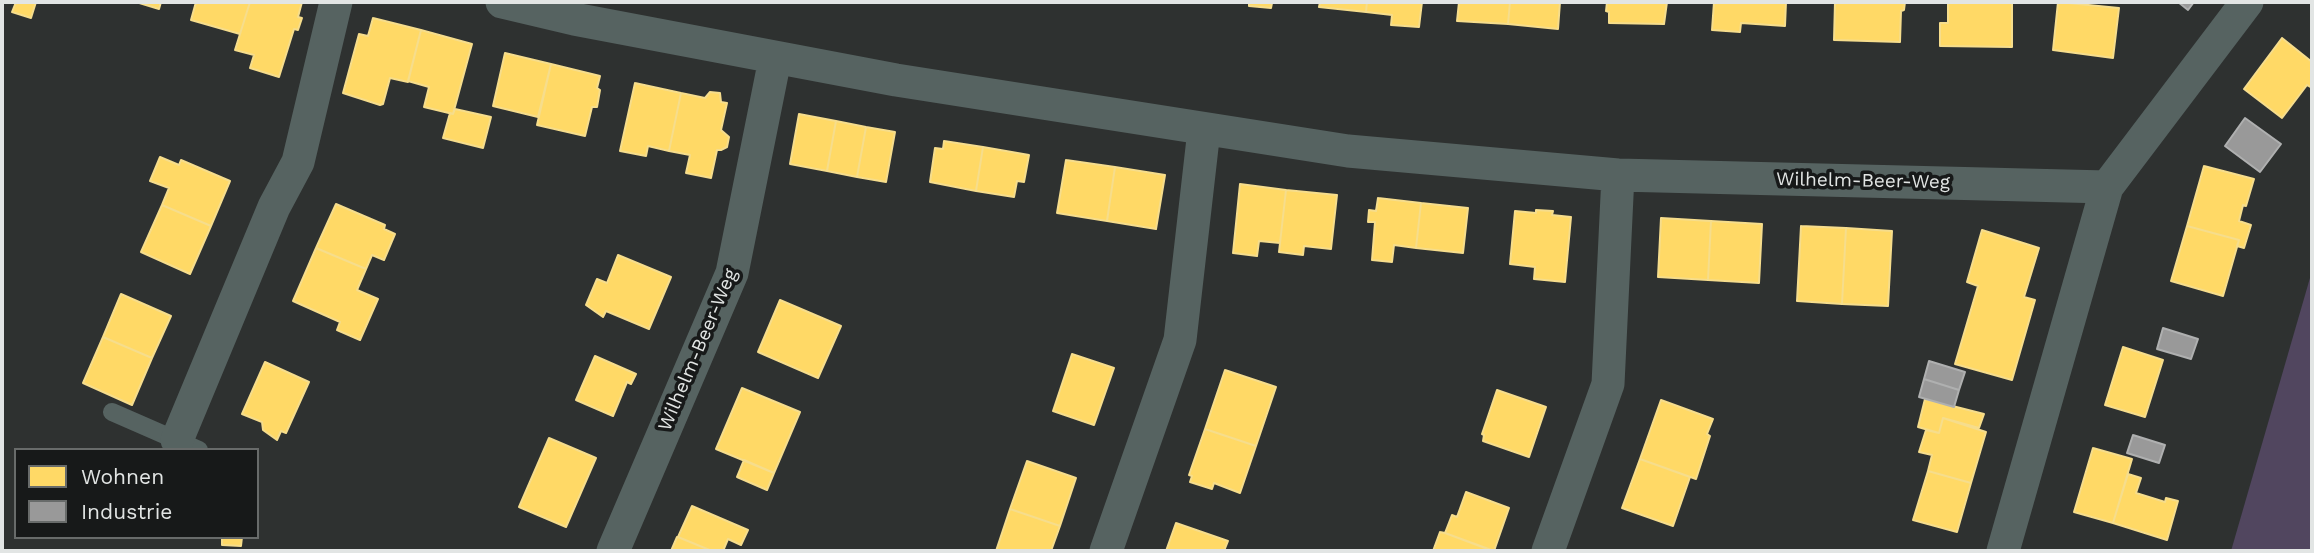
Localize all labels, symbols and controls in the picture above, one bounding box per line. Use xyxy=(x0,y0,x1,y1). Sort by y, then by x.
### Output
street label: Wilhelm-Beer-Weg xyxy=(1776,168,1950,194)
street label: Wilhelm-Beer-Weg xyxy=(654,266,742,434)
legend xyxy=(14,448,259,539)
text: Wohnen xyxy=(81,464,164,489)
text: Industrie xyxy=(81,499,172,524)

